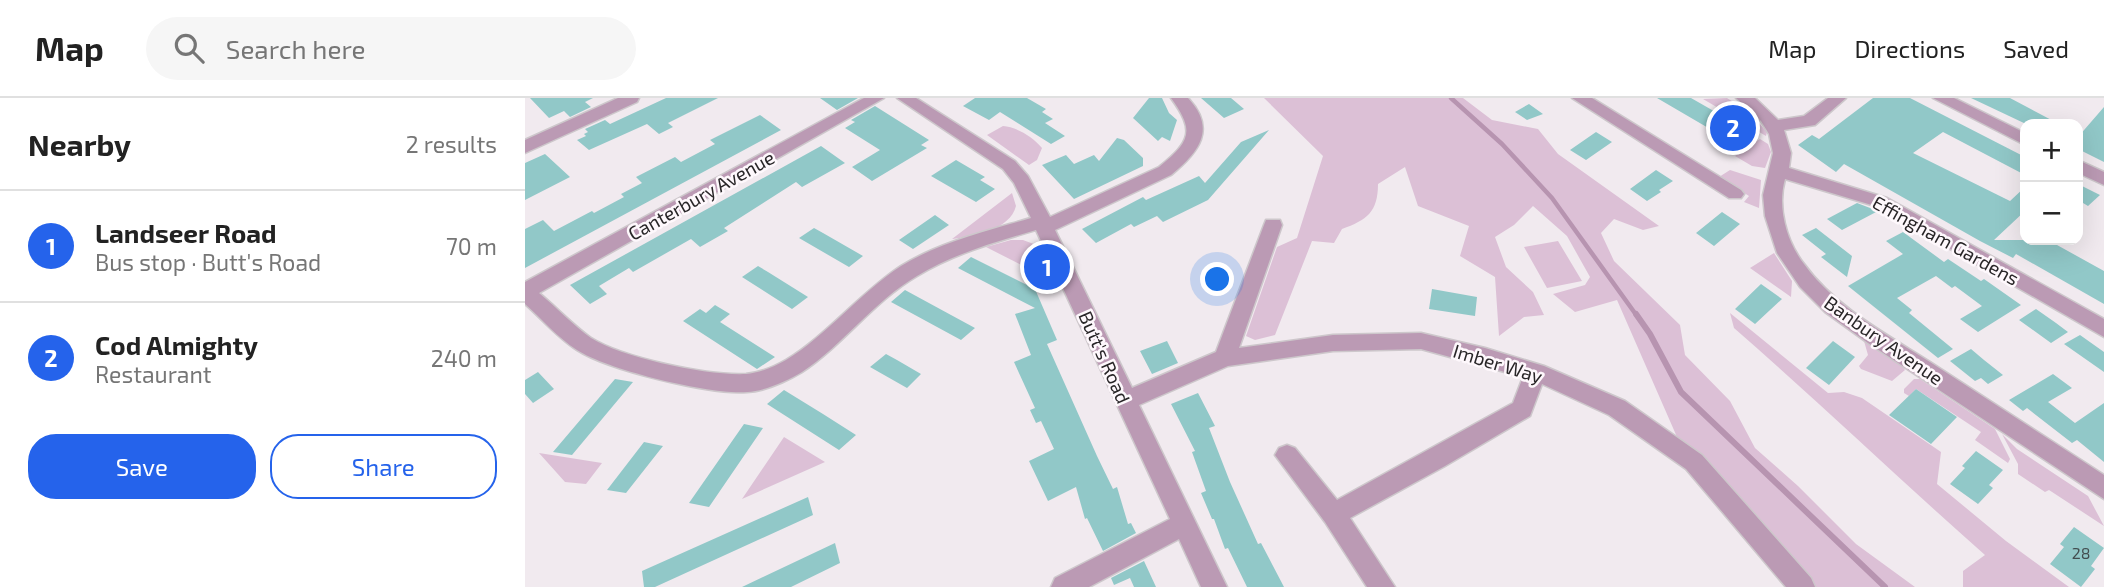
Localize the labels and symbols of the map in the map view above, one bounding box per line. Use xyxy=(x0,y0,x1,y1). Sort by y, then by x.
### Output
pin: 2 xyxy=(1710,102,1756,154)
street label: Canterbury Avenue xyxy=(624,145,778,245)
street label: Effingham Gardens xyxy=(1869,190,2023,290)
pin: 1 xyxy=(1024,241,1070,293)
your location xyxy=(1200,262,1234,296)
street label: Banbury Avenue xyxy=(1820,291,1948,389)
street label: Butt's Road xyxy=(1074,307,1136,407)
street label: Imber Way xyxy=(1451,339,1545,387)
house number: 28 xyxy=(2072,543,2090,562)

